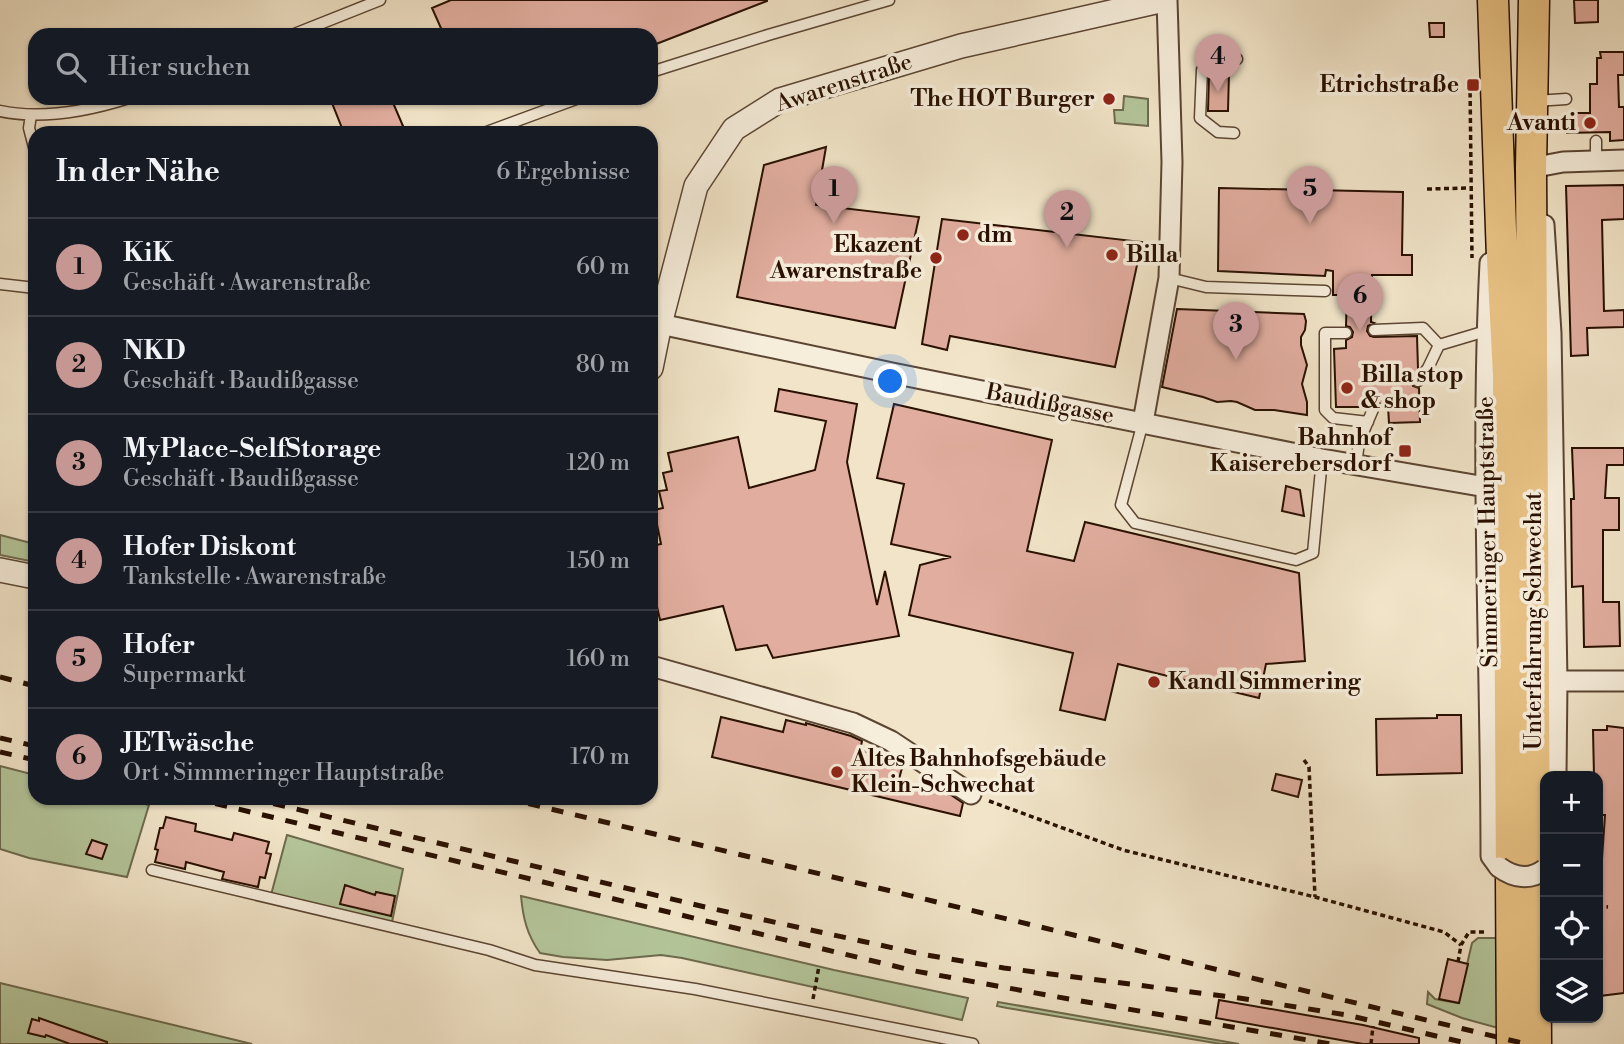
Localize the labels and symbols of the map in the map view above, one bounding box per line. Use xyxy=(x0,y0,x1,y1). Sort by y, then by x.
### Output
pin: 4 xyxy=(1195,34,1241,92)
street label: Awarenstraße xyxy=(771,48,916,119)
place label: Etrichstraße xyxy=(1320,71,1459,99)
marker: Etrichstraße xyxy=(1465,77,1481,93)
place label: The HOT Burger xyxy=(910,85,1095,113)
marker: The HOT Burger xyxy=(1101,91,1117,107)
place label: Avanti xyxy=(1506,109,1576,137)
marker: Avanti xyxy=(1582,115,1598,131)
pin: 1 xyxy=(811,166,857,224)
pin: 5 xyxy=(1287,166,1333,224)
pin: 2 xyxy=(1044,190,1090,248)
place label: dm xyxy=(977,221,1013,249)
marker: dm xyxy=(955,227,971,243)
place label: Ekazent Awarenstraße xyxy=(769,231,923,285)
place label: Billa xyxy=(1126,241,1179,269)
marker: Billa xyxy=(1104,247,1120,263)
marker: Ekazent Awarenstraße xyxy=(928,250,944,266)
pin: 6 xyxy=(1337,273,1383,331)
pin: 3 xyxy=(1213,302,1259,360)
place label: Billa stop & shop xyxy=(1361,361,1464,415)
your location xyxy=(873,364,907,398)
street label: Baudißgasse xyxy=(983,378,1116,430)
marker: Billa stop & shop xyxy=(1339,380,1355,396)
street label: Simmeringer Hauptstraße xyxy=(1472,396,1504,668)
place label: Bahnhof Kaiserebersdorf xyxy=(1210,424,1394,478)
marker: Bahnhof Kaiserebersdorf xyxy=(1397,443,1413,459)
street label: Unterfahrung Schwechat xyxy=(1520,492,1548,750)
place label: Kandl Simmering xyxy=(1168,668,1362,696)
marker: Kandl Simmering xyxy=(1146,674,1162,690)
place label: Altes Bahnhofsgebäude Klein-Schwechat xyxy=(850,745,1106,799)
marker: Altes Bahnhofsgebäude Klein-Schwechat xyxy=(829,764,845,780)

